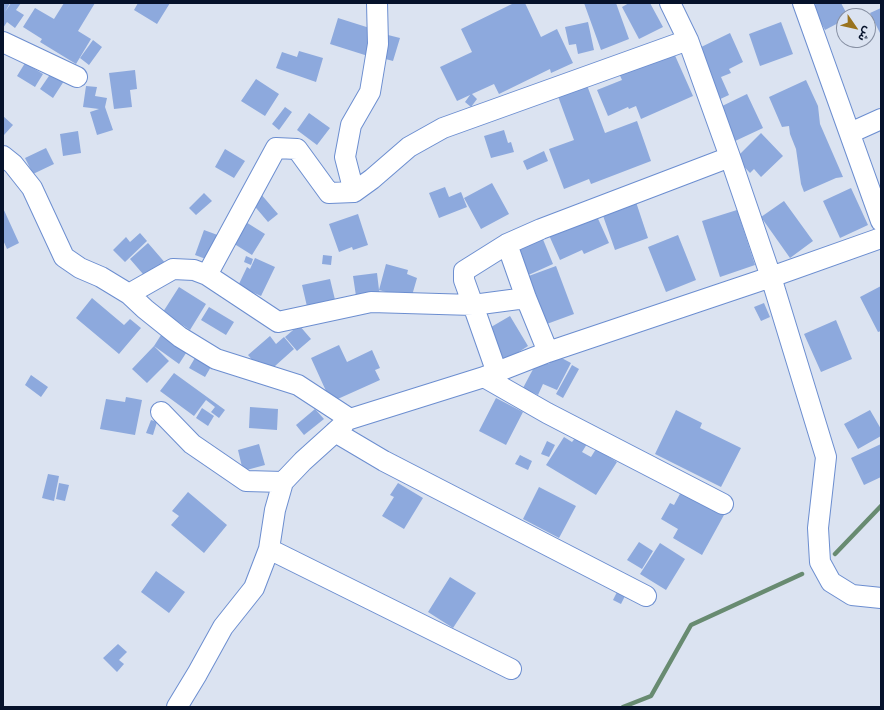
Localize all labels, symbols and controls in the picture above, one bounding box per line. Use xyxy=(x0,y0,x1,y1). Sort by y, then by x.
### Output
north arrow xyxy=(836,8,876,48)
text: ش xyxy=(856,25,874,44)

